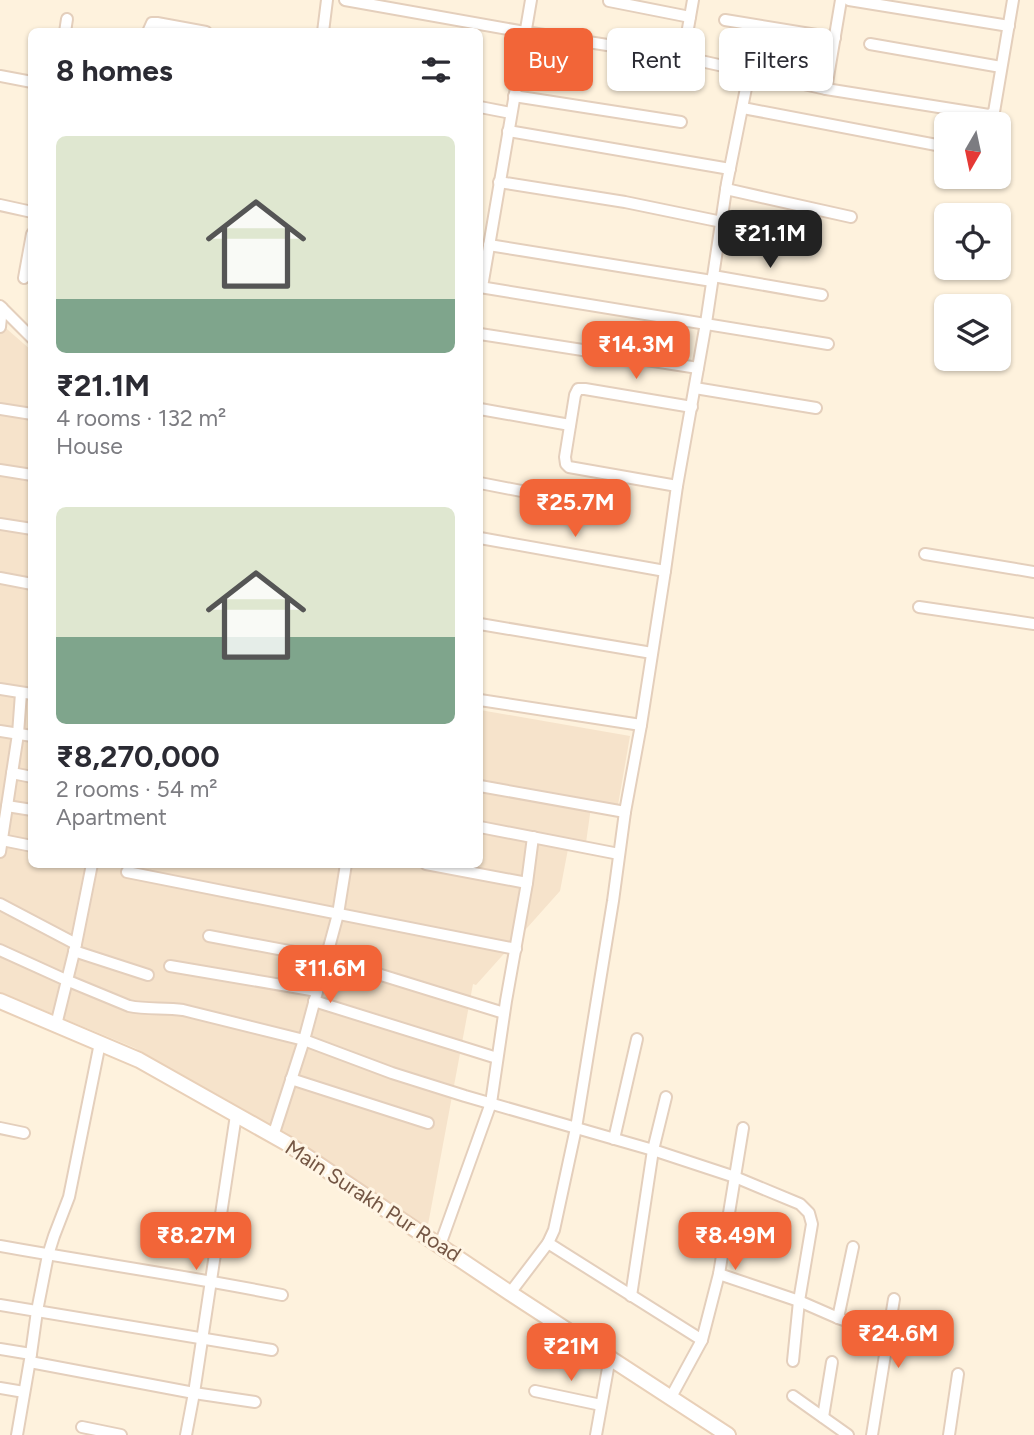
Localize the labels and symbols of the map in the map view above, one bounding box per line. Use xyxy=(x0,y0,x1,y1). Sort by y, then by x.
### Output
north arrow xyxy=(934,112,1012,189)
pin: ₹21.1M xyxy=(713,210,827,270)
pin: ₹14.3M xyxy=(579,322,693,381)
pin: ₹25.7M xyxy=(518,480,632,539)
pin: ₹11.6M xyxy=(273,946,387,1005)
street label: Main Surakh Pur Road xyxy=(281,1134,466,1267)
pin: ₹8.27M xyxy=(139,1212,253,1272)
pin: ₹8.49M xyxy=(678,1212,792,1272)
pin: ₹24.6M xyxy=(841,1310,955,1370)
pin: ₹21M xyxy=(530,1324,612,1383)

